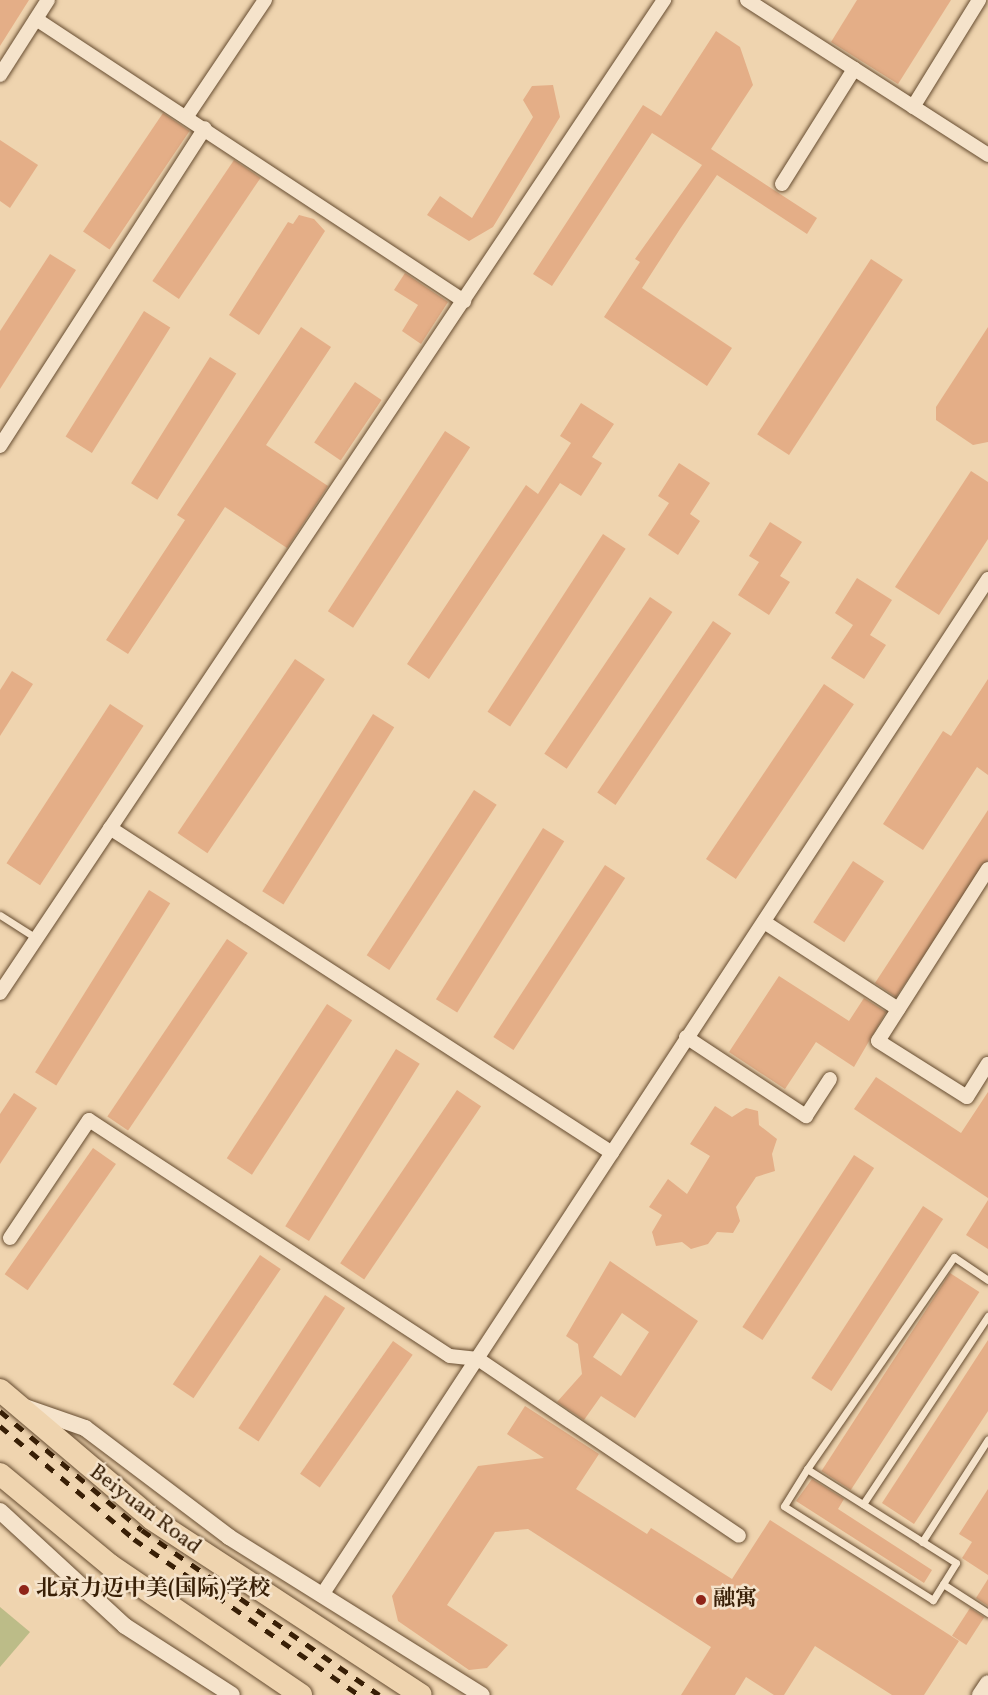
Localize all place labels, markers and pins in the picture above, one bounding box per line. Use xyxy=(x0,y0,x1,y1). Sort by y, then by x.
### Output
place label: 北京力迈中美(国际)学校 xyxy=(36,1577,270,1603)
marker: 北京力迈中美(国际)学校 xyxy=(17,1583,31,1597)
place label: 融寓 xyxy=(713,1587,757,1613)
marker: 融寓 xyxy=(694,1593,708,1607)

